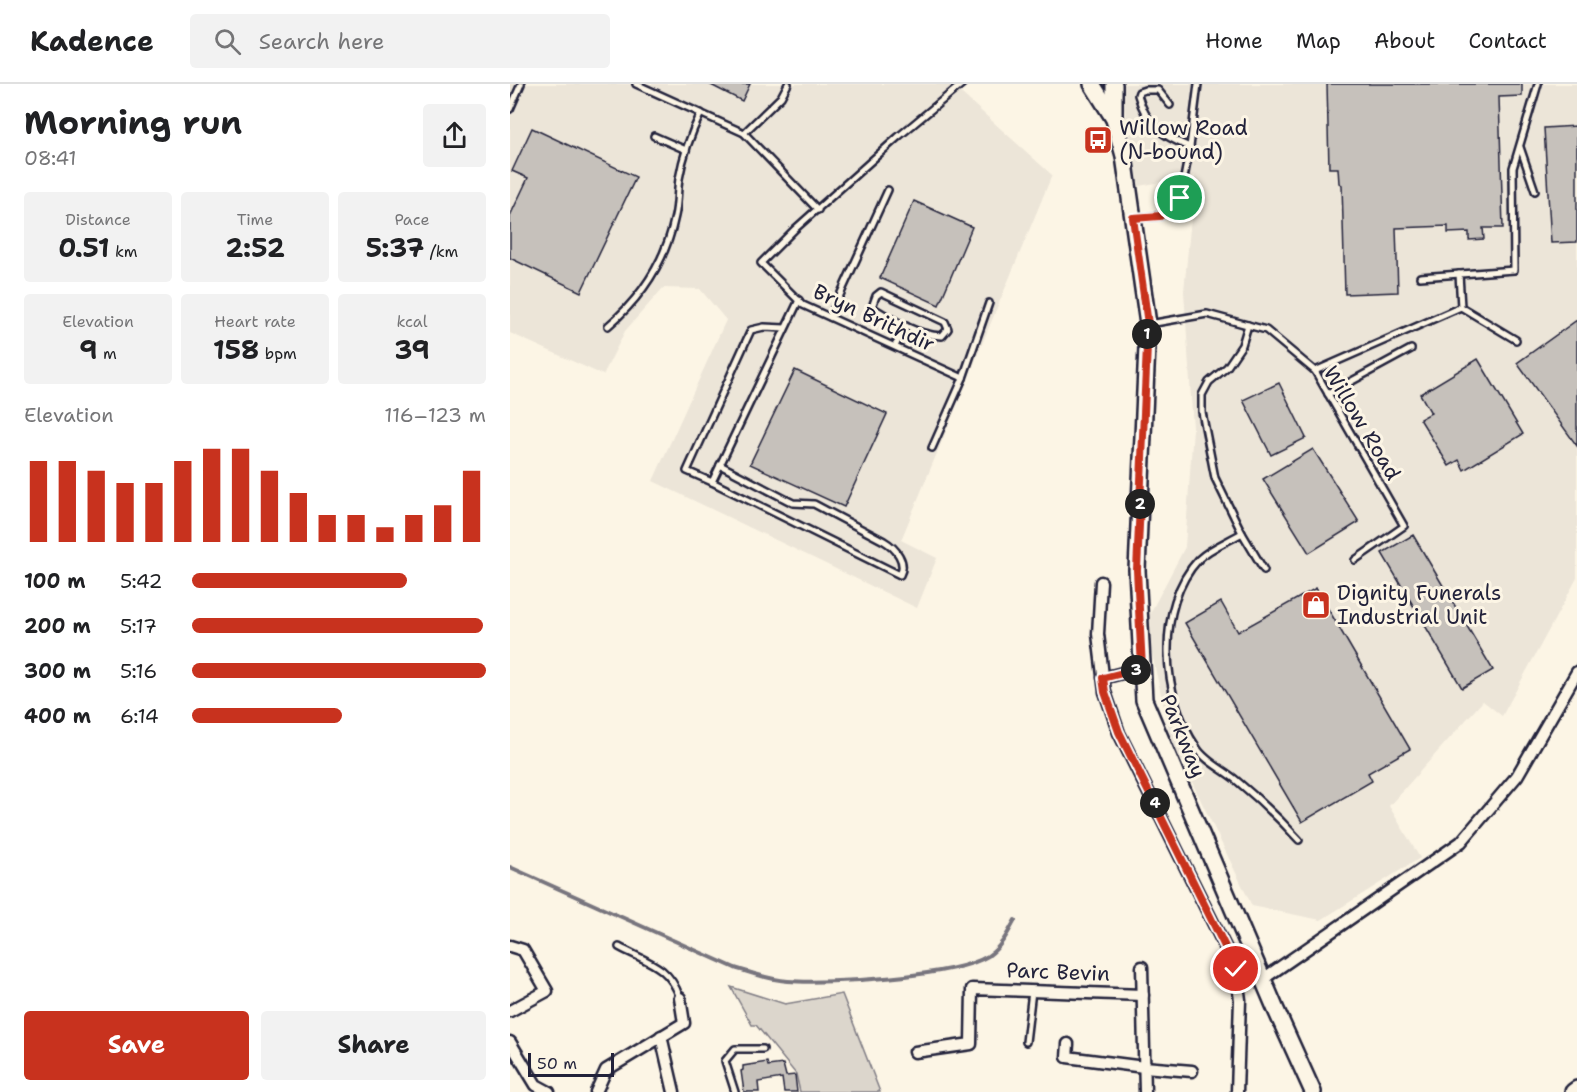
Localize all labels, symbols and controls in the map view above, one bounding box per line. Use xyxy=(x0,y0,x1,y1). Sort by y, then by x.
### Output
search box xyxy=(190,14,610,68)
text: Kadence xyxy=(30,22,154,60)
icon: search xyxy=(211,25,244,58)
text: Search here xyxy=(259,27,385,56)
text: Home xyxy=(1205,27,1263,55)
text: Map xyxy=(1296,27,1341,55)
text: About xyxy=(1374,27,1435,55)
text: Contact xyxy=(1468,27,1547,55)
text: Morning run xyxy=(24,100,242,145)
button: share xyxy=(423,104,486,167)
place label: Willow Road (N-bound) xyxy=(1119,114,1248,166)
bus stop icon: Willow Road (N-bound) xyxy=(1082,124,1114,156)
text: 08:41 xyxy=(24,145,77,171)
pin xyxy=(1154,172,1205,223)
icon: arrive xyxy=(1163,181,1196,214)
text: Distance xyxy=(65,209,131,230)
text: Time xyxy=(237,209,273,230)
text: Pace xyxy=(394,209,430,230)
text: 0.51 xyxy=(58,230,110,265)
text: 2:52 xyxy=(225,230,285,265)
text: 5:37 xyxy=(366,230,424,265)
text: km xyxy=(110,241,138,262)
text: /km xyxy=(424,241,458,262)
street label: Bryn Brithdir xyxy=(809,278,939,358)
text: Elevation xyxy=(62,311,134,332)
text: Heart rate xyxy=(214,311,296,332)
text: kcal xyxy=(396,311,428,332)
pin: 1 xyxy=(1132,319,1162,349)
text: 1 xyxy=(1143,323,1151,344)
text: 9 xyxy=(79,332,97,367)
text: 158 xyxy=(213,332,259,367)
text: 39 xyxy=(394,332,430,367)
text: m xyxy=(97,343,117,364)
text: bpm xyxy=(259,343,297,364)
street label: Willow Road xyxy=(1317,361,1407,485)
text: Elevation xyxy=(24,402,114,428)
text: 116–123 m xyxy=(384,402,486,428)
pin: 2 xyxy=(1125,489,1155,519)
text: 2 xyxy=(1134,493,1146,514)
text: 100 m xyxy=(24,568,86,594)
text: 5:42 xyxy=(120,568,162,594)
place label: Dignity Funerals Industrial Unit xyxy=(1337,579,1501,631)
shop icon: Dignity Funerals Industrial Unit xyxy=(1300,589,1332,621)
text: 200 m xyxy=(24,613,91,639)
text: 5:17 xyxy=(120,613,157,639)
pin: 3 xyxy=(1121,655,1151,685)
text: 300 m xyxy=(24,658,91,684)
text: 5:16 xyxy=(120,658,157,684)
text: 3 xyxy=(1130,659,1142,680)
street label: Parkway xyxy=(1154,690,1212,782)
text: 400 m xyxy=(24,703,91,729)
text: 6:14 xyxy=(120,703,159,729)
pin: 4 xyxy=(1140,788,1170,818)
text: 4 xyxy=(1149,792,1161,813)
pin xyxy=(1210,943,1261,994)
icon: check xyxy=(1219,952,1252,985)
street label: Parc Bevin xyxy=(1006,956,1110,988)
button: Save xyxy=(24,1011,249,1080)
button: Share xyxy=(261,1011,486,1080)
scale bar xyxy=(528,1050,614,1078)
text: 50 m xyxy=(537,1053,577,1074)

